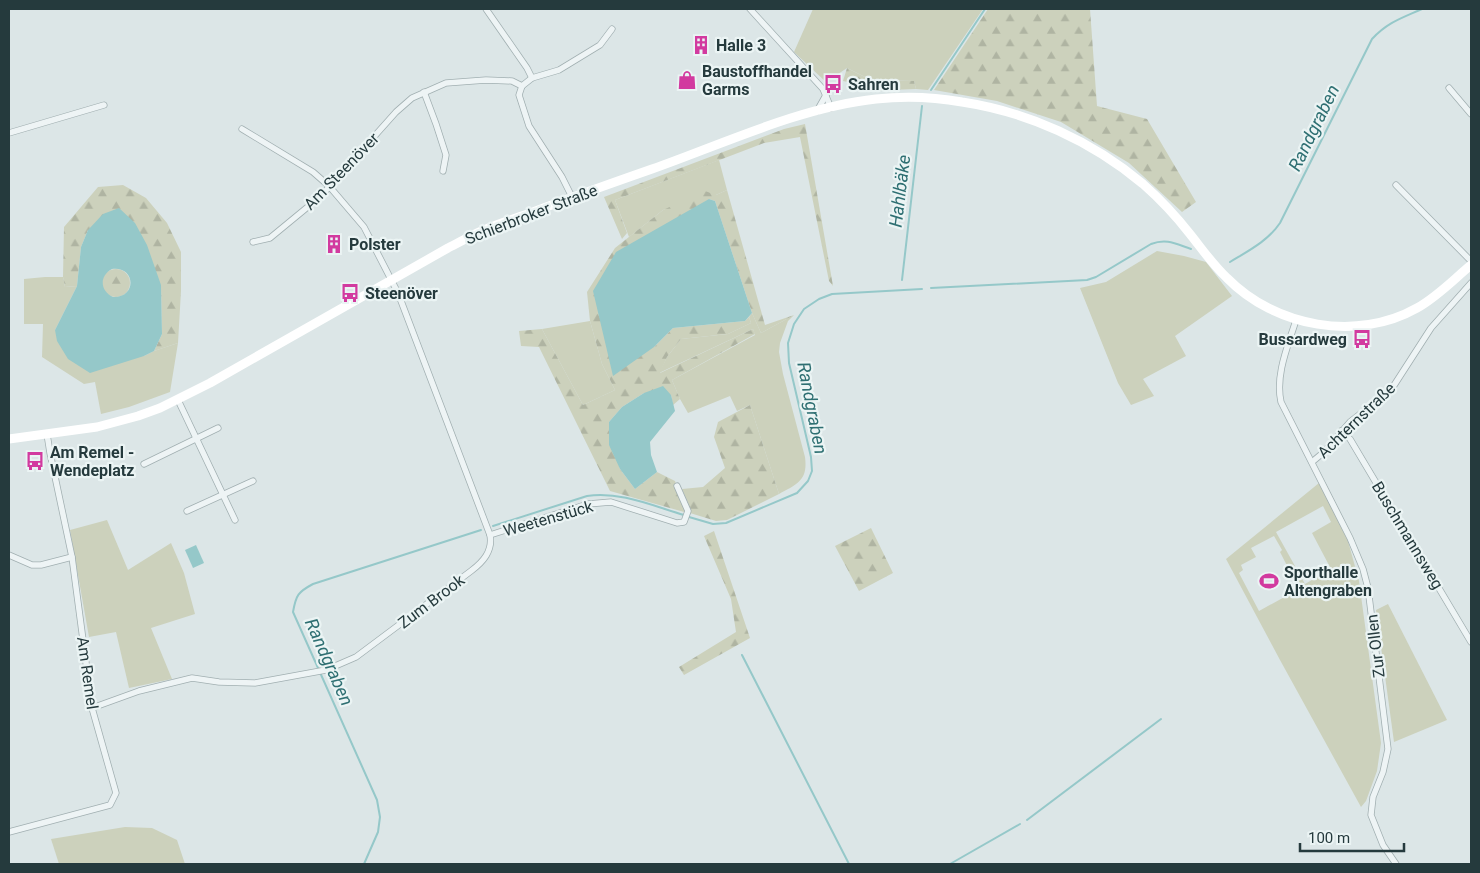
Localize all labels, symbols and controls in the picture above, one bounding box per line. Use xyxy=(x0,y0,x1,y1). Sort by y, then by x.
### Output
building icon: Halle 3 xyxy=(690,34,712,56)
place label: Halle 3 xyxy=(716,36,766,55)
place label: Baustoffhandel Garms xyxy=(702,62,812,99)
shop icon: Baustoffhandel Garms xyxy=(676,69,698,91)
bus stop icon: Sahren xyxy=(822,73,844,95)
place label: Sahren xyxy=(848,75,899,94)
water label: Randgraben xyxy=(1284,81,1343,174)
street label: Am Steenöver xyxy=(300,129,383,214)
water label: Hahlbäke xyxy=(885,153,914,228)
street label: Schierbroker Straße xyxy=(462,180,600,248)
building icon: Polster xyxy=(323,233,345,255)
place label: Polster xyxy=(349,235,401,254)
bus stop icon: Steenöver xyxy=(339,282,361,304)
place label: Steenöver xyxy=(365,284,438,303)
bus stop icon: Bussardweg xyxy=(1351,328,1373,350)
place label: Bussardweg xyxy=(1259,330,1347,349)
water label: Randgraben xyxy=(793,360,832,456)
street label: Achternstraße xyxy=(1313,378,1399,462)
place label: Am Remel - Wendeplatz xyxy=(50,443,134,480)
bus stop icon: Am Remel - Wendeplatz xyxy=(24,450,46,472)
street label: Buschmannsweg xyxy=(1368,478,1447,593)
street label: Weetenstück xyxy=(501,496,596,540)
place label: Sporthalle Altengraben xyxy=(1284,563,1372,600)
street label: Zum Brook xyxy=(394,570,469,632)
sports icon: Sporthalle Altengraben xyxy=(1258,570,1280,592)
street label: Zur Ollen xyxy=(1362,613,1389,679)
water label: Randgraben xyxy=(301,615,358,709)
street label: Am Remel xyxy=(73,636,102,711)
scale bar xyxy=(1300,820,1404,852)
text: 100 m xyxy=(1308,829,1350,847)

